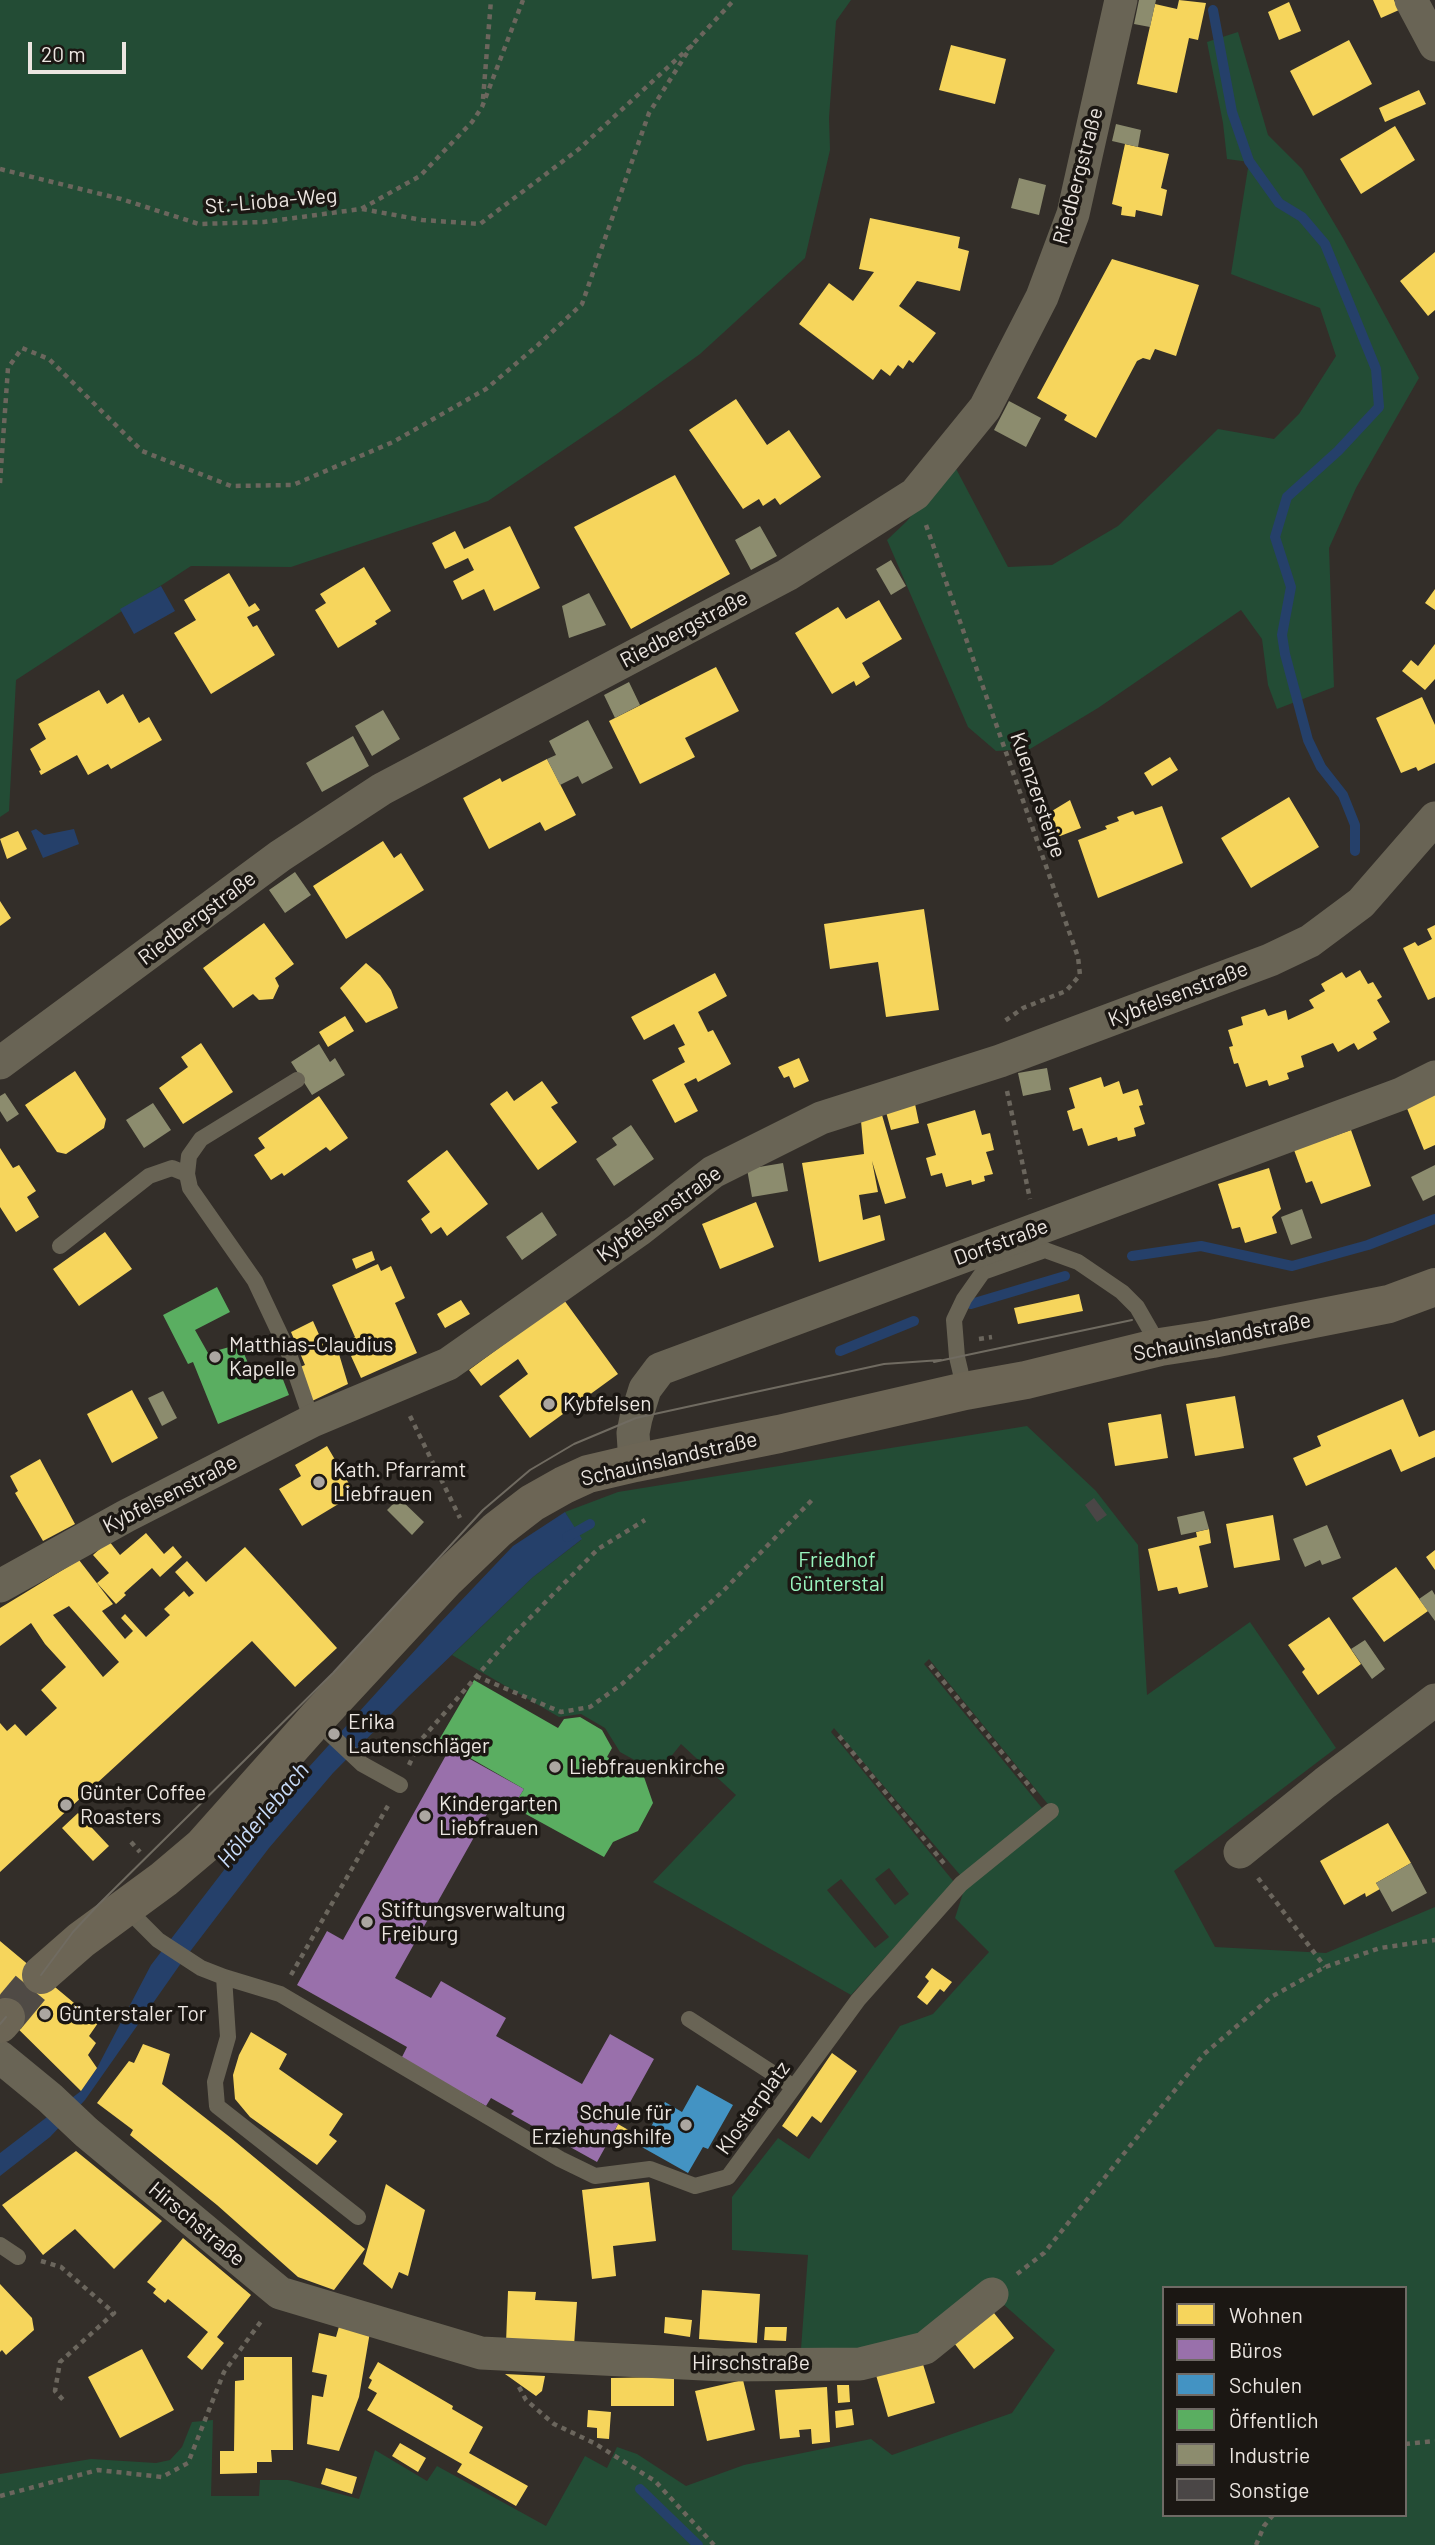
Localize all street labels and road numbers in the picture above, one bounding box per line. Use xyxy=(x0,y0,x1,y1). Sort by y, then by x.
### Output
street label: Riedbergstraße xyxy=(1048,105,1108,247)
street label: St.-Lioba-Weg xyxy=(204,183,338,219)
street label: Riedbergstraße xyxy=(616,585,752,673)
street label: Kuenzersteige xyxy=(1005,729,1071,861)
street label: Riedbergstraße xyxy=(133,866,261,970)
street label: Kybfelsenstraße xyxy=(1105,956,1251,1032)
street label: Kybfelsenstraße xyxy=(592,1160,726,1268)
street label: Dorfstraße xyxy=(950,1213,1052,1271)
street label: Schauinslandstraße xyxy=(1131,1307,1313,1367)
street label: Schauinslandstraße xyxy=(578,1426,760,1492)
street label: Kybfelsenstraße xyxy=(99,1449,241,1539)
street label: Klosterplatz xyxy=(711,2056,795,2160)
street label: Hirschstraße xyxy=(144,2176,250,2272)
street label: Hirschstraße xyxy=(692,2350,810,2376)

